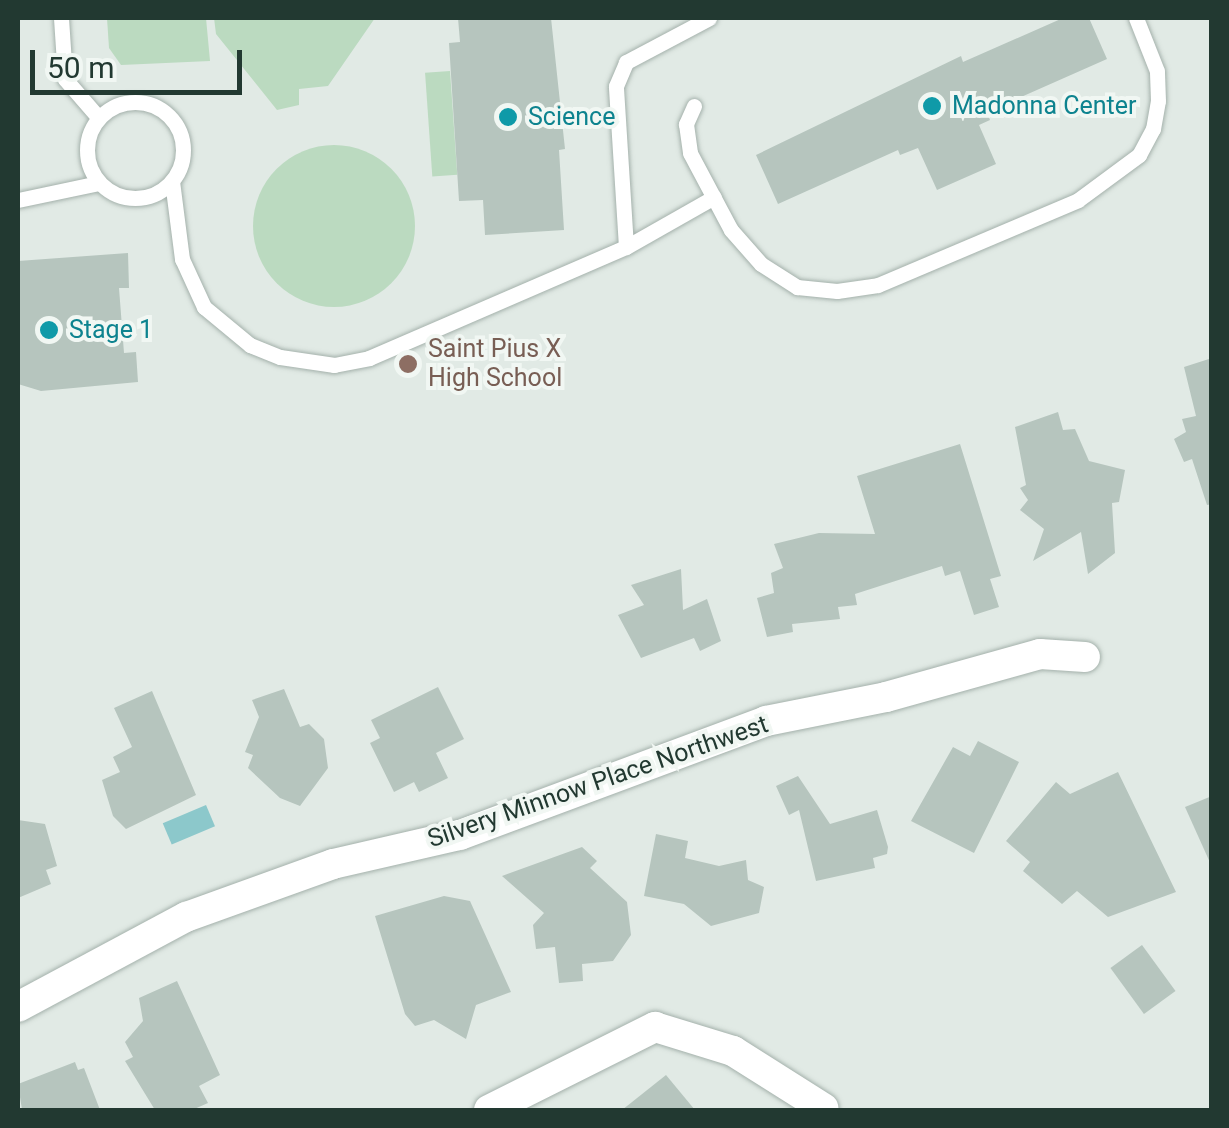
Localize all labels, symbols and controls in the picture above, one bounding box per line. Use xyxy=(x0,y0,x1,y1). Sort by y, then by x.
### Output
scale bar xyxy=(35,30,248,92)
text: 50 m xyxy=(47,50,114,85)
place label: Madonna Center xyxy=(952,91,1136,121)
marker: Madonna Center xyxy=(921,95,943,117)
place label: Science xyxy=(528,102,615,132)
marker: Science xyxy=(497,106,519,128)
place label: Stage 1 xyxy=(69,315,153,345)
marker: Stage 1 xyxy=(38,319,60,341)
place label: Saint Pius X High School xyxy=(428,335,562,394)
marker: Saint Pius X High School xyxy=(397,353,419,375)
street label: Silvery Minnow Place Northwest xyxy=(424,710,772,854)

